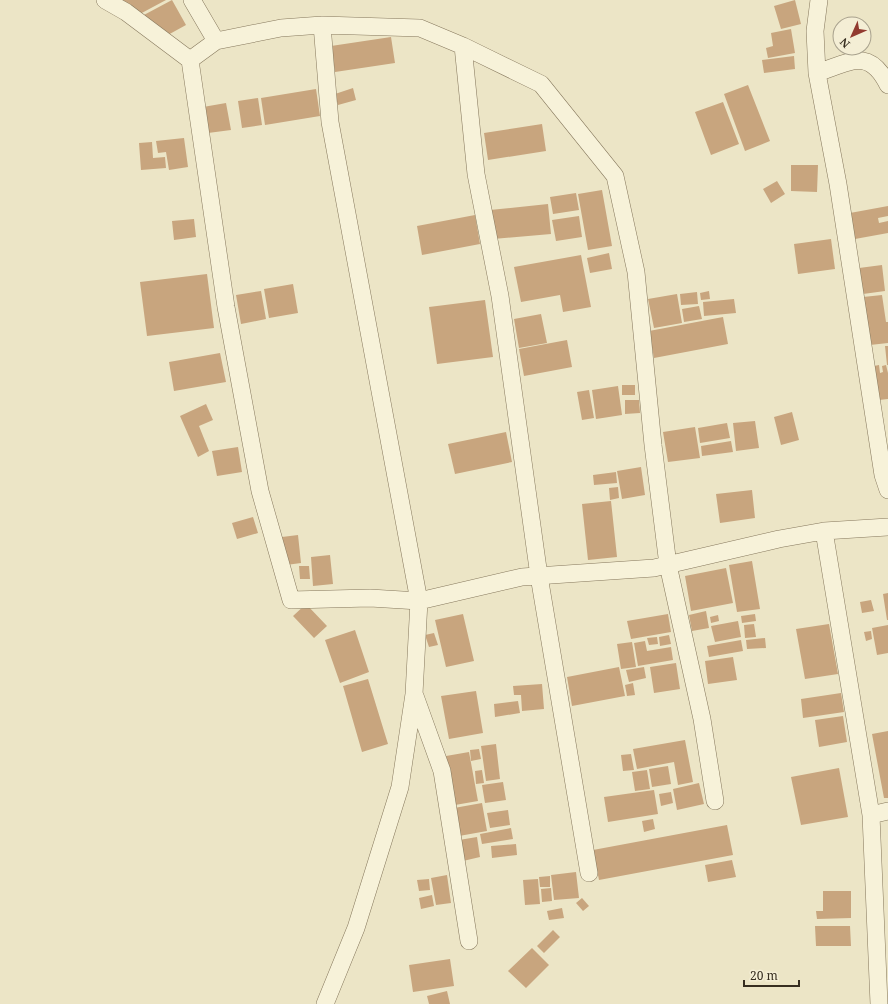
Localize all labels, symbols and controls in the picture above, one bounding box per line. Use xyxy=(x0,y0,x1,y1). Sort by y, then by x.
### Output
north arrow xyxy=(832,16,872,56)
text: N xyxy=(836,35,853,52)
scale bar xyxy=(744,962,799,988)
text: 20 m xyxy=(750,967,778,984)

